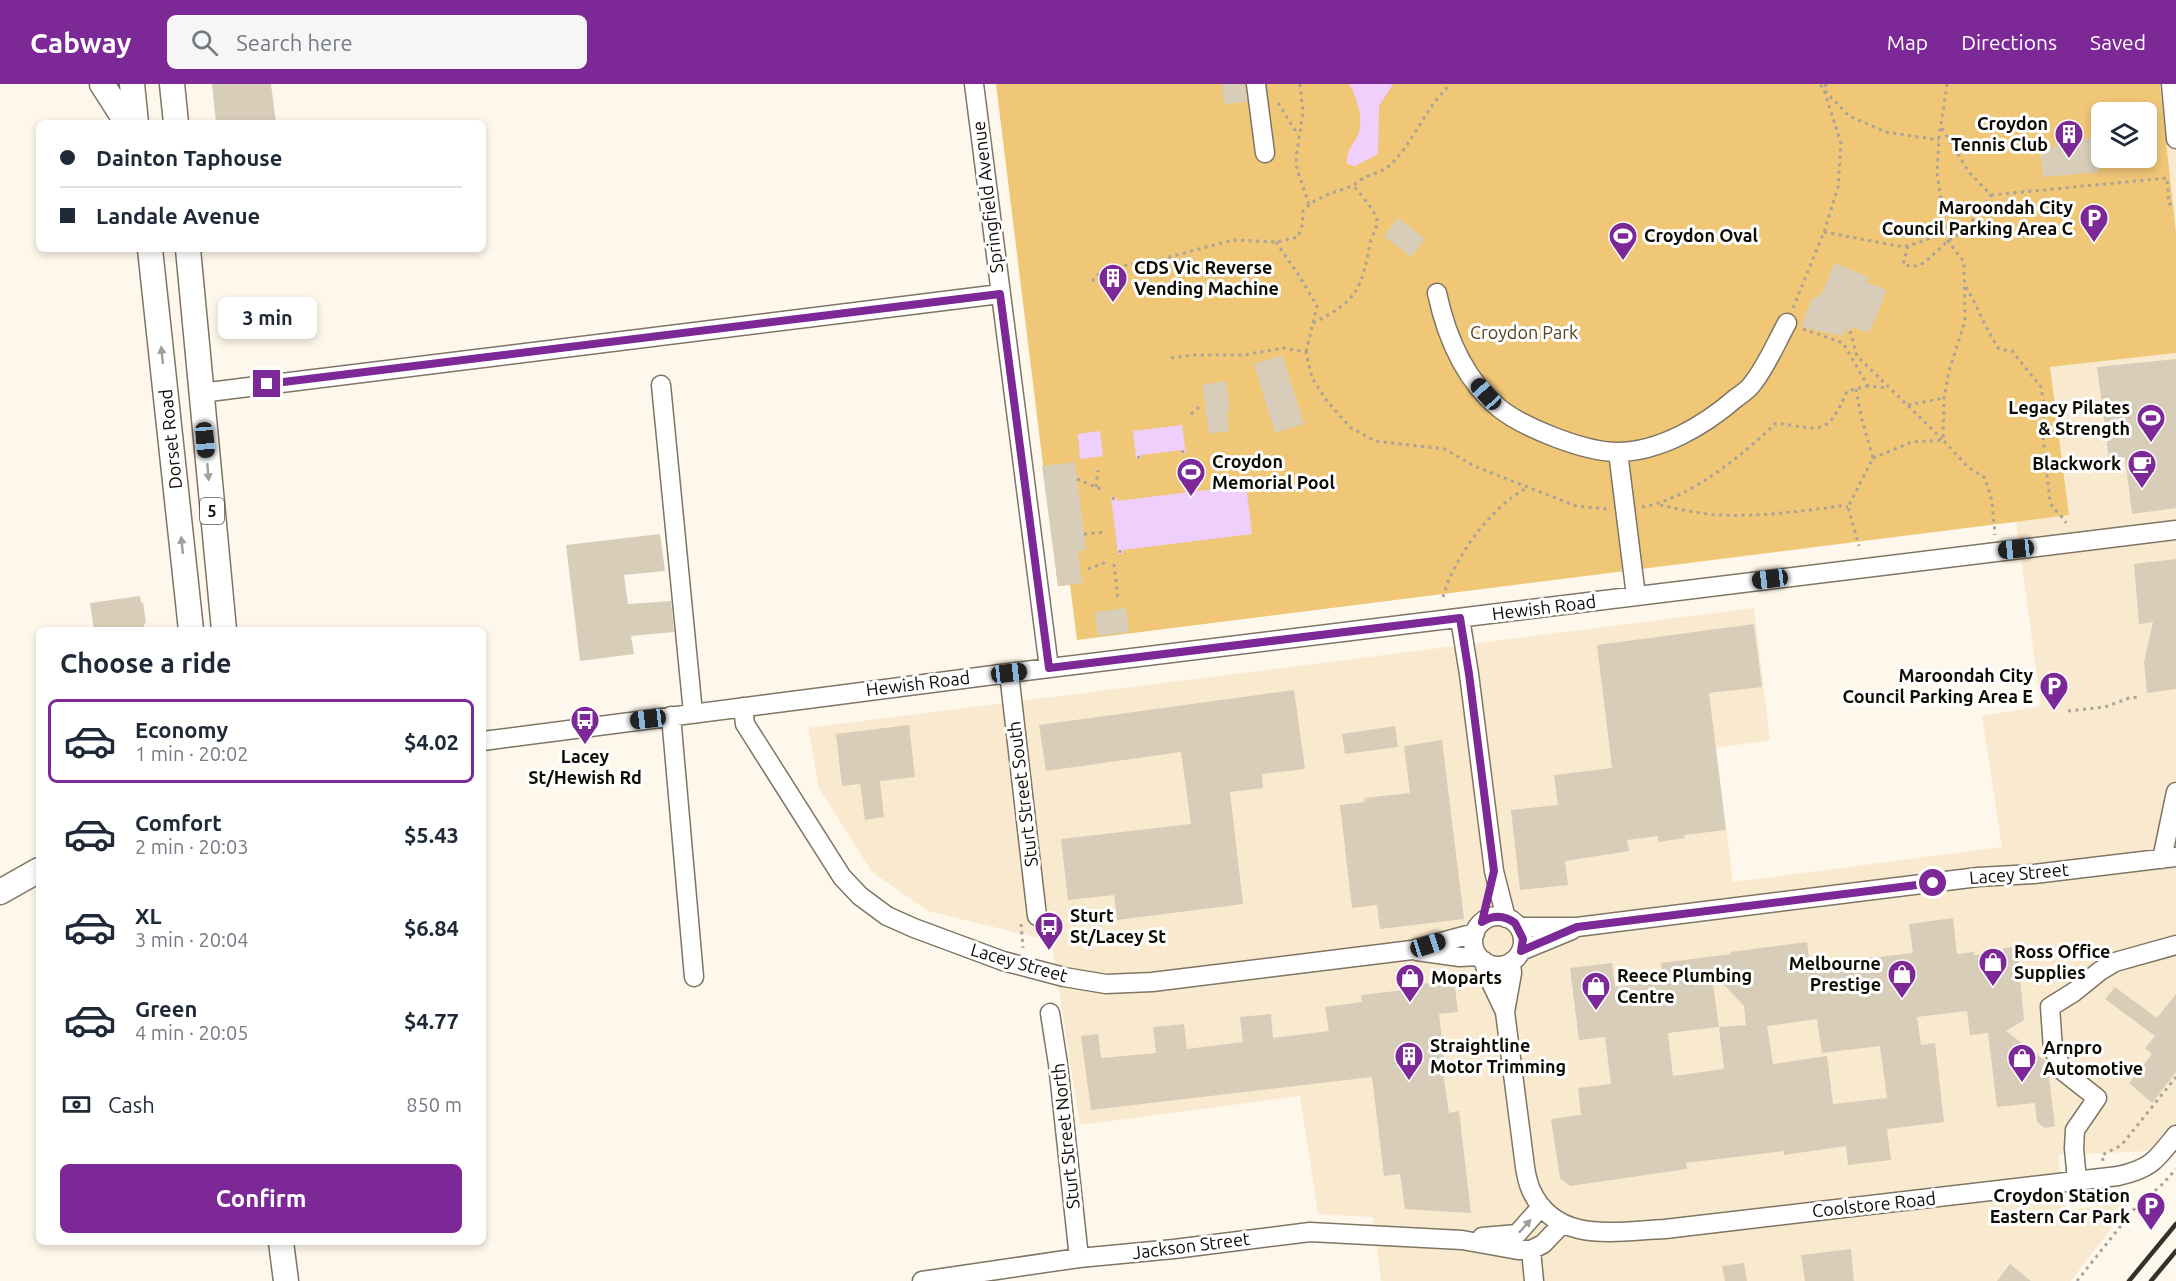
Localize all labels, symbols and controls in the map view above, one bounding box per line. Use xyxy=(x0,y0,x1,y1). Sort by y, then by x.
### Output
search box xyxy=(167,15,587,69)
icon: search xyxy=(188,26,221,59)
text: Cabway xyxy=(30,27,131,58)
text: Search here xyxy=(236,30,353,55)
text: Map xyxy=(1887,30,1928,54)
text: Directions xyxy=(1961,30,2057,54)
text: Saved xyxy=(2090,30,2146,54)
map controls xyxy=(2091,102,2157,168)
button: layers xyxy=(2091,102,2157,168)
place label: Croydon Tennis Club xyxy=(1951,113,2048,154)
building icon: Croydon Tennis Club xyxy=(2053,118,2085,160)
street label: Springfield Avenue xyxy=(968,120,1006,274)
text: Dainton Taphouse xyxy=(96,145,282,170)
place label: Maroondah City Council Parking Area C xyxy=(1882,197,2073,238)
parking icon: Maroondah City Council Parking Area C xyxy=(2078,202,2110,244)
text: Landale Avenue xyxy=(96,203,260,228)
sports icon: Croydon Oval xyxy=(1607,220,1639,262)
place label: Croydon Oval xyxy=(1644,225,1759,245)
place label: CDS Vic Reverse Vending Machine xyxy=(1134,257,1279,298)
building icon: CDS Vic Reverse Vending Machine xyxy=(1097,262,1129,304)
callout: 3 min xyxy=(218,297,316,339)
text: 3 min xyxy=(242,306,293,329)
park label: Croydon Park xyxy=(1470,322,1578,342)
one-way arrow xyxy=(157,345,167,364)
route end xyxy=(253,370,280,397)
car xyxy=(1467,375,1505,413)
street label: Dorset Road xyxy=(155,388,185,490)
place label: Legacy Pilates & Strength xyxy=(2008,397,2130,438)
sports icon: Legacy Pilates & Strength xyxy=(2135,402,2167,444)
car xyxy=(194,421,216,459)
cafe icon: Blackwork xyxy=(2126,448,2158,490)
place label: Croydon Memorial Pool xyxy=(1212,451,1335,492)
place label: Blackwork xyxy=(2032,453,2121,473)
sports icon: Croydon Memorial Pool xyxy=(1175,456,1207,498)
one-way arrow xyxy=(203,462,213,481)
road number: 5 xyxy=(200,498,224,524)
one-way arrow xyxy=(177,536,187,555)
car xyxy=(1997,538,2035,560)
car xyxy=(1751,568,1789,590)
street label: Hewish Road xyxy=(1491,591,1597,623)
text: Choose a ride xyxy=(60,648,232,678)
car xyxy=(990,662,1028,684)
place label: Maroondah City Council Parking Area E xyxy=(1842,665,2033,706)
street label: Hewish Road xyxy=(865,667,971,699)
parking icon: Maroondah City Council Parking Area E xyxy=(2038,670,2070,712)
bus stop icon: Lacey St/Hewish Rd xyxy=(569,704,601,746)
car xyxy=(629,708,667,730)
icon: car xyxy=(63,714,117,768)
text: Economy xyxy=(135,717,228,742)
street label: Sturt Street South xyxy=(1003,720,1041,868)
text: $4.02 xyxy=(404,729,459,754)
text: 1 min · 20:02 xyxy=(135,742,249,765)
place label: Lacey St/Hewish Rd xyxy=(528,746,642,787)
icon: car xyxy=(63,807,117,861)
text: Comfort xyxy=(135,810,222,835)
text: $5.43 xyxy=(404,822,459,847)
text: 2 min · 20:03 xyxy=(135,835,249,858)
street label: Lacey Street xyxy=(1968,859,2069,887)
route start xyxy=(1919,869,1946,896)
icon: car xyxy=(63,900,117,954)
text: XL xyxy=(135,903,162,928)
place label: Sturt St/Lacey St xyxy=(1070,905,1166,946)
bus stop icon: Sturt St/Lacey St xyxy=(1033,910,1065,952)
text: $6.84 xyxy=(404,915,459,940)
text: 3 min · 20:04 xyxy=(135,928,249,951)
car xyxy=(1408,931,1448,959)
street label: Lacey Street xyxy=(969,939,1070,985)
place label: Ross Office Supplies xyxy=(2014,941,2110,982)
shop icon: Ross Office Supplies xyxy=(1977,946,2009,988)
place label: Melbourne Prestige xyxy=(1789,953,1881,994)
shop icon: Melbourne Prestige xyxy=(1886,958,1918,1000)
shop icon: Moparts xyxy=(1394,962,1426,1004)
place label: Reece Plumbing Centre xyxy=(1617,965,1752,1006)
place label: Moparts xyxy=(1431,967,1502,987)
shop icon: Reece Plumbing Centre xyxy=(1580,970,1612,1012)
icon: car xyxy=(63,993,117,1047)
text: Green xyxy=(135,996,197,1021)
text: $4.77 xyxy=(404,1008,459,1033)
text: 4 min · 20:05 xyxy=(135,1021,249,1044)
place label: Straightline Motor Trimming xyxy=(1430,1035,1566,1076)
place label: Arnpro Automotive xyxy=(2043,1037,2143,1078)
building icon: Straightline Motor Trimming xyxy=(1393,1040,1425,1082)
shop icon: Arnpro Automotive xyxy=(2006,1042,2038,1084)
street label: Sturt Street North xyxy=(1047,1062,1083,1210)
icon: cash xyxy=(60,1088,93,1121)
text: Cash xyxy=(108,1092,155,1117)
text: 850 m xyxy=(406,1093,462,1116)
button: Confirm xyxy=(60,1164,462,1233)
place label: Croydon Station Eastern Car Park xyxy=(1990,1185,2130,1226)
street label: Coolstore Road xyxy=(1811,1188,1937,1220)
parking icon: Croydon Station Eastern Car Park xyxy=(2135,1190,2167,1232)
one-way arrow xyxy=(1518,1218,1532,1233)
street label: Jackson Street xyxy=(1131,1228,1251,1262)

